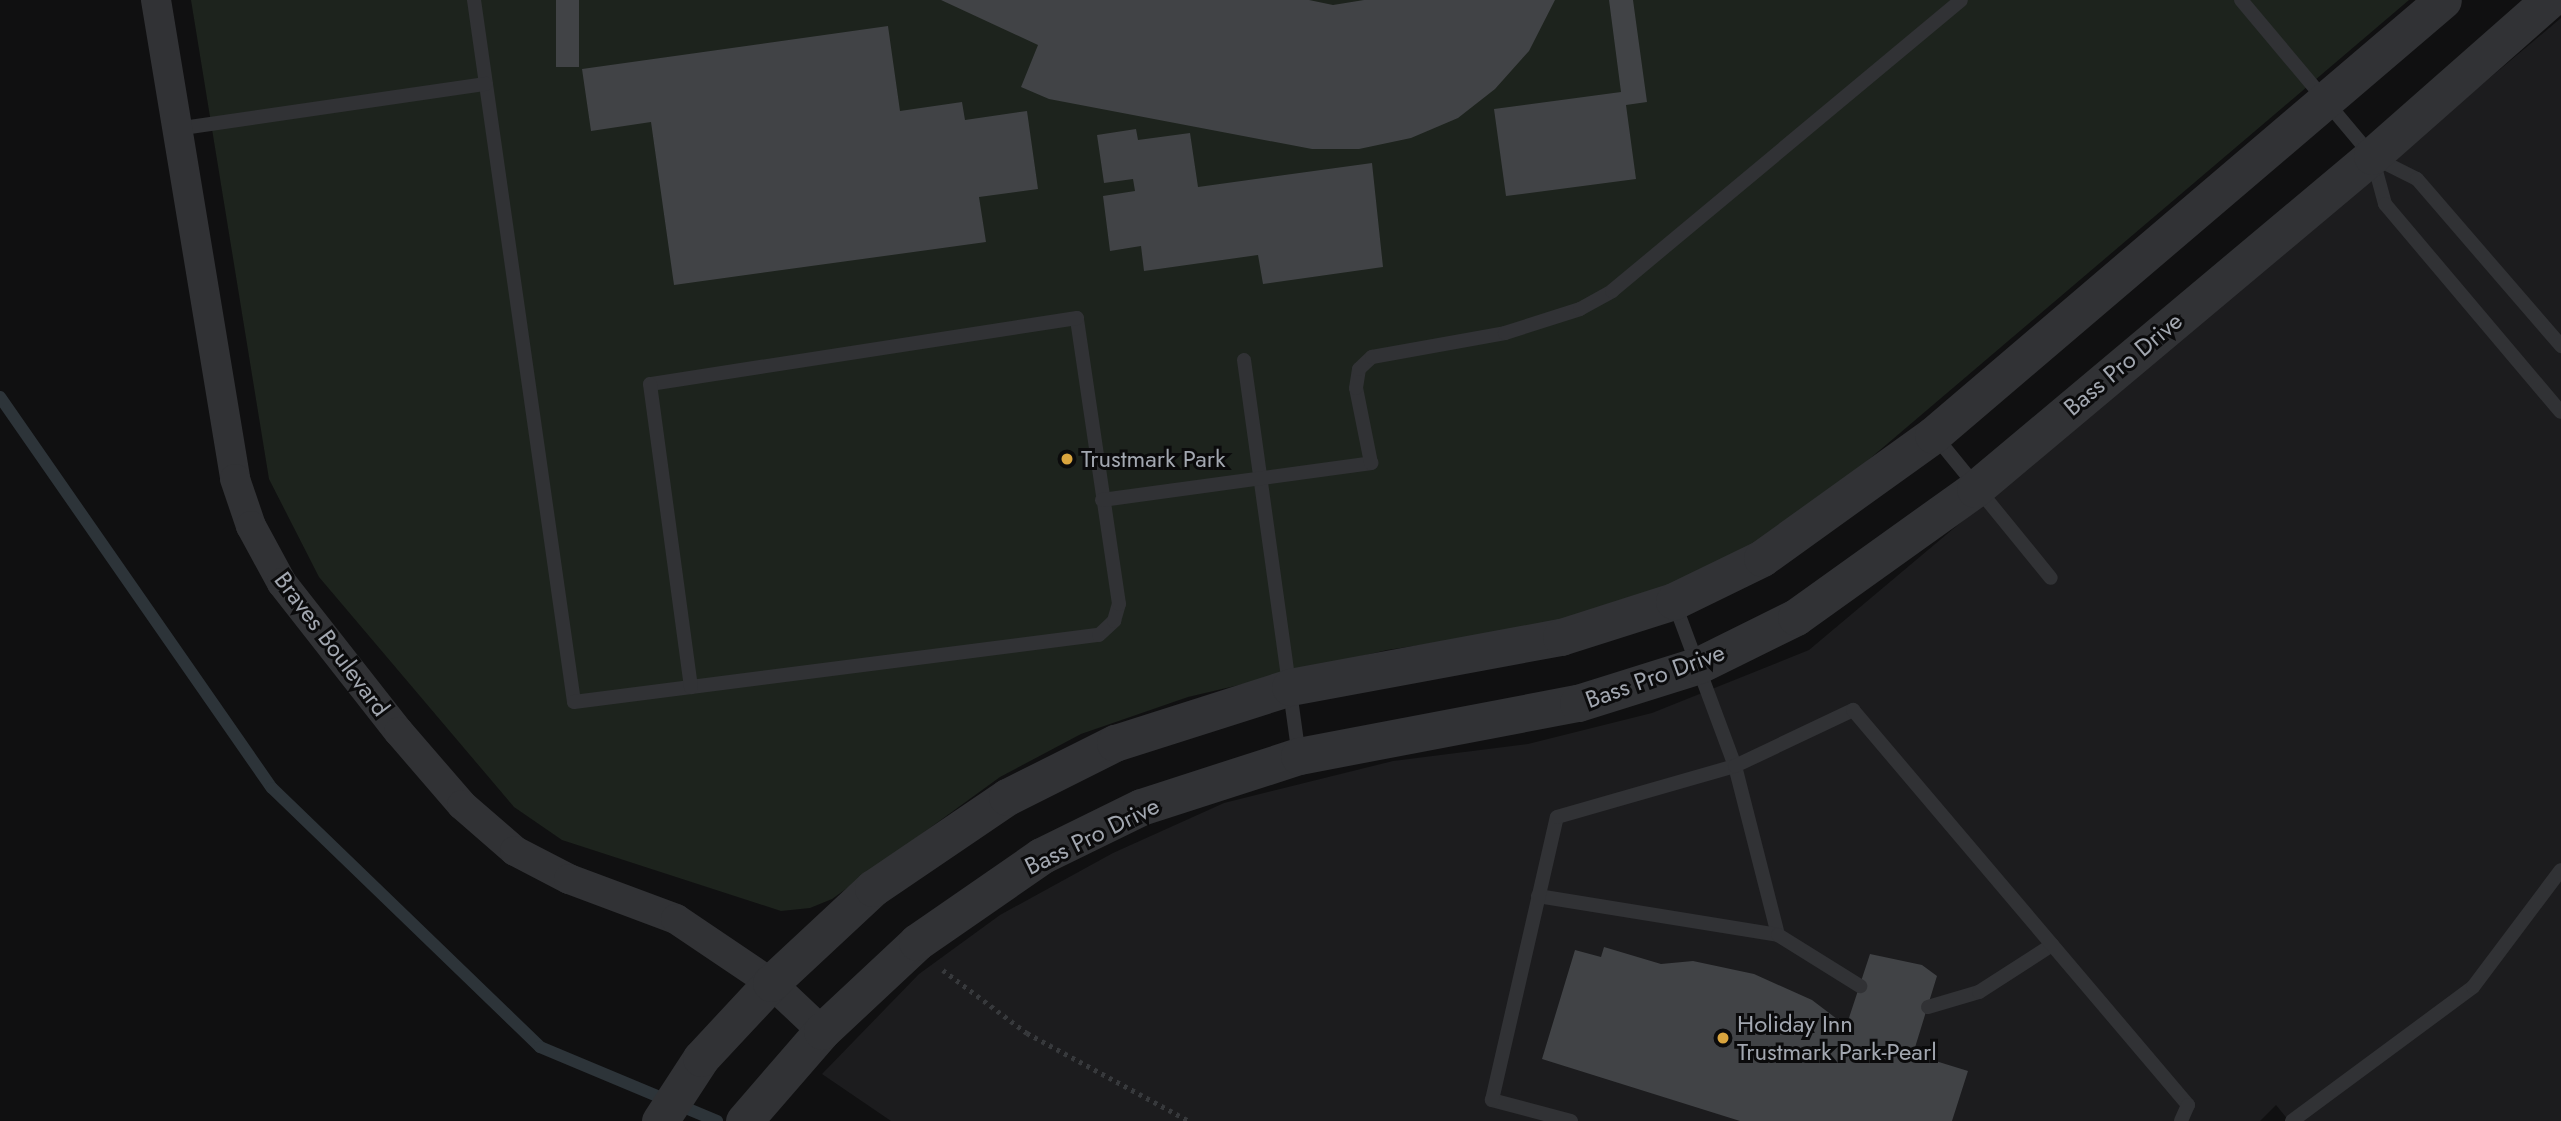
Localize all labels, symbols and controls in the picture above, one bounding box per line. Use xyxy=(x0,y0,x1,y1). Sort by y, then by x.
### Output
street label: Bass Pro Drive xyxy=(2058,306,2188,422)
place label: Trustmark Park xyxy=(1081,445,1226,473)
marker: Trustmark Park xyxy=(1059,451,1075,467)
street label: Braves Boulevard xyxy=(268,566,396,722)
street label: Bass Pro Drive xyxy=(1582,638,1728,714)
street label: Bass Pro Drive xyxy=(1020,791,1164,881)
place label: Holiday Inn Trustmark Park-Pearl xyxy=(1737,1010,1937,1066)
marker: Holiday Inn Trustmark Park-Pearl xyxy=(1715,1030,1731,1046)

